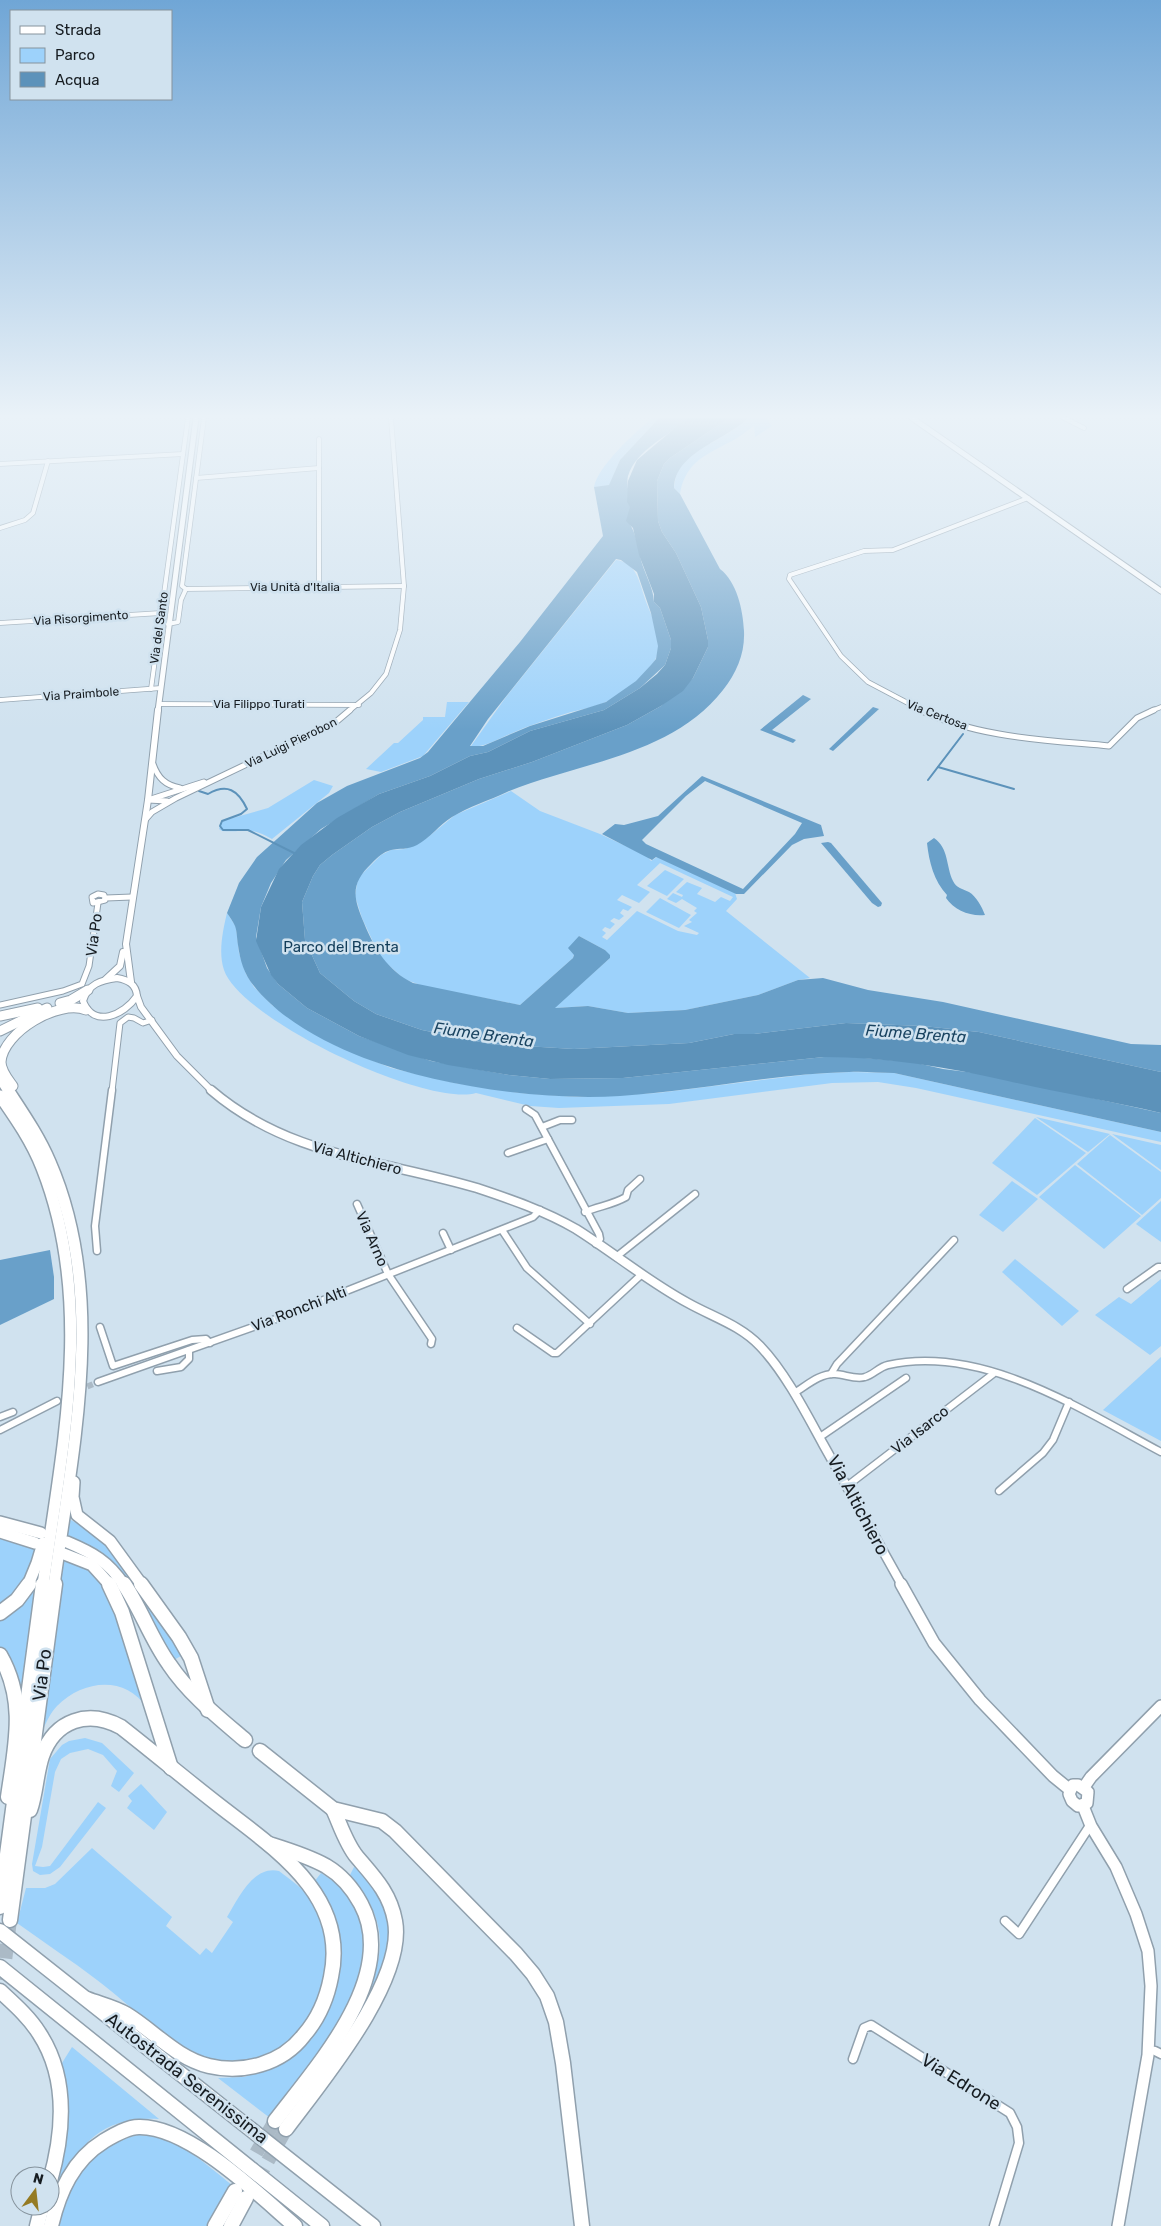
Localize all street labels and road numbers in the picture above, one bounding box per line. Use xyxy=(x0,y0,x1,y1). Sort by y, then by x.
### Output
street label: Via Unità d'Italia xyxy=(250,580,340,594)
street label: Via del Santo xyxy=(147,591,171,665)
street label: Via Risorgimento xyxy=(33,608,129,628)
street label: Via Praimbole xyxy=(42,684,120,704)
street label: Via Filippo Turati xyxy=(213,697,305,711)
street label: Via Certosa xyxy=(905,697,969,733)
street label: Via Luigi Pierobon xyxy=(243,715,339,771)
street label: Via Po xyxy=(82,912,106,958)
street label: Via Altichiero xyxy=(310,1137,404,1179)
street label: Via Arno xyxy=(352,1209,392,1269)
street label: Via Ronchi Alti xyxy=(249,1283,349,1335)
street label: Via Isarco xyxy=(888,1402,952,1458)
street label: Via Altichiero xyxy=(822,1451,894,1559)
street label: Via Po xyxy=(28,1648,56,1702)
street label: Autostrada Serenissima xyxy=(101,2008,273,2148)
street label: Via Edrone xyxy=(917,2049,1005,2115)

